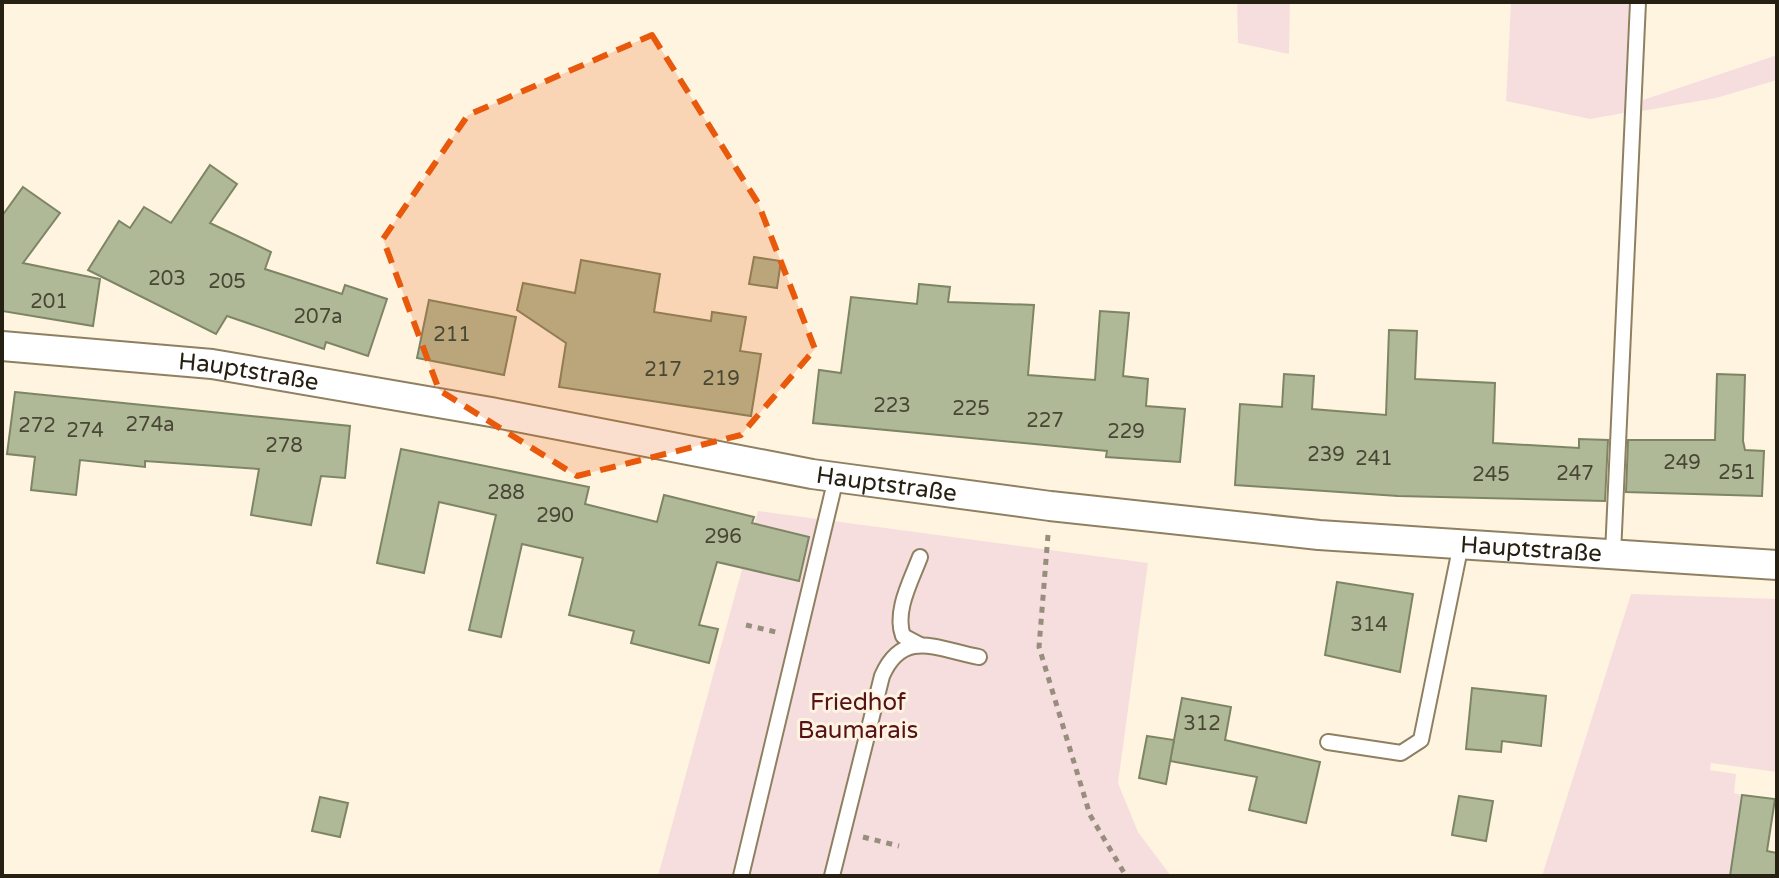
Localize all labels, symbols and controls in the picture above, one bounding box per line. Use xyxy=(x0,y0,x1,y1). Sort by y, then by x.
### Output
house number: 203 xyxy=(148,267,186,291)
house number: 205 xyxy=(208,270,246,294)
house number: 201 xyxy=(30,290,68,314)
house number: 207a xyxy=(294,305,342,329)
house number: 211 xyxy=(433,323,471,347)
street label: Hauptstraße xyxy=(177,347,321,397)
house number: 217 xyxy=(644,358,682,382)
house number: 219 xyxy=(702,367,740,391)
house number: 223 xyxy=(873,394,911,418)
house number: 225 xyxy=(952,397,990,421)
house number: 227 xyxy=(1026,409,1064,433)
house number: 274a xyxy=(126,413,174,437)
house number: 272 xyxy=(18,414,56,438)
house number: 274 xyxy=(66,419,104,443)
house number: 229 xyxy=(1107,420,1145,444)
house number: 278 xyxy=(265,434,303,458)
house number: 239 xyxy=(1307,443,1345,467)
house number: 241 xyxy=(1355,447,1393,471)
house number: 249 xyxy=(1663,451,1701,475)
street label: Hauptstraße xyxy=(814,460,959,508)
house number: 251 xyxy=(1718,461,1756,485)
house number: 247 xyxy=(1556,462,1594,486)
house number: 245 xyxy=(1472,463,1510,487)
house number: 288 xyxy=(487,481,525,505)
house number: 290 xyxy=(536,504,574,528)
house number: 296 xyxy=(704,525,742,549)
street label: Hauptstraße xyxy=(1459,530,1603,568)
house number: 314 xyxy=(1350,613,1388,637)
park label: Friedhof Baumarais xyxy=(798,688,918,745)
house number: 312 xyxy=(1183,712,1221,736)

